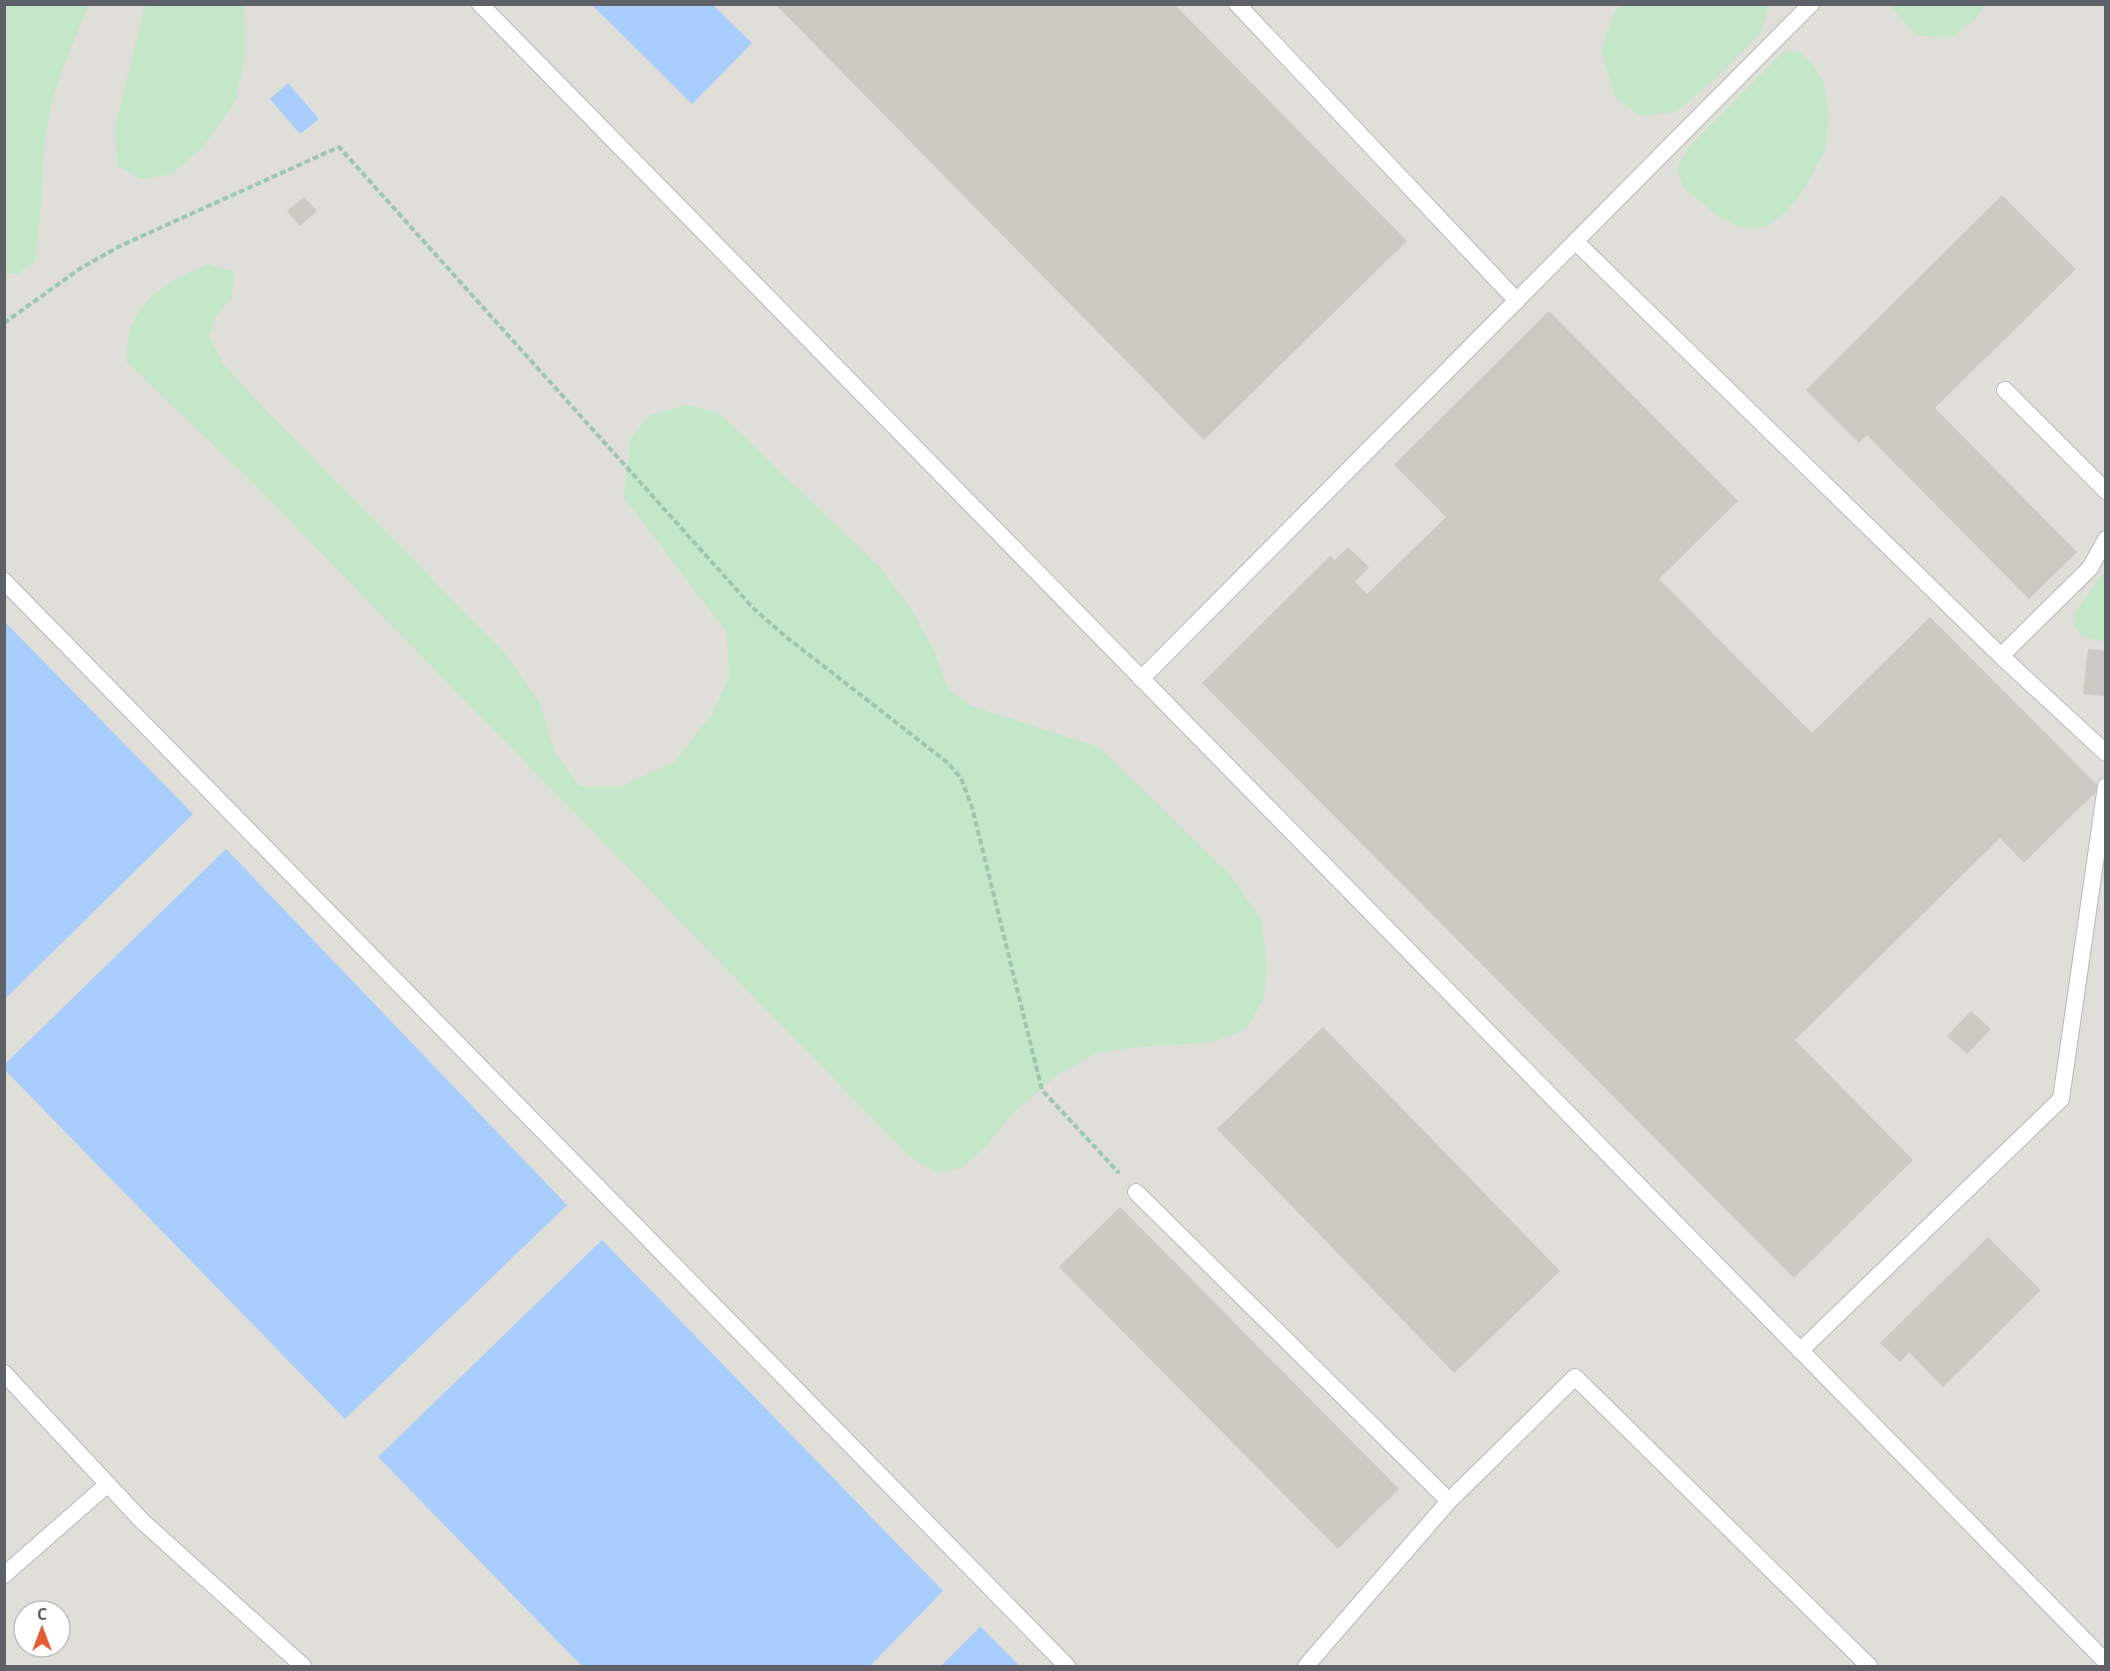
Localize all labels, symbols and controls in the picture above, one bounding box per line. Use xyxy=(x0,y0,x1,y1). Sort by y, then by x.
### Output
north arrow xyxy=(12,1599,72,1659)
text: С xyxy=(37,1603,47,1625)

